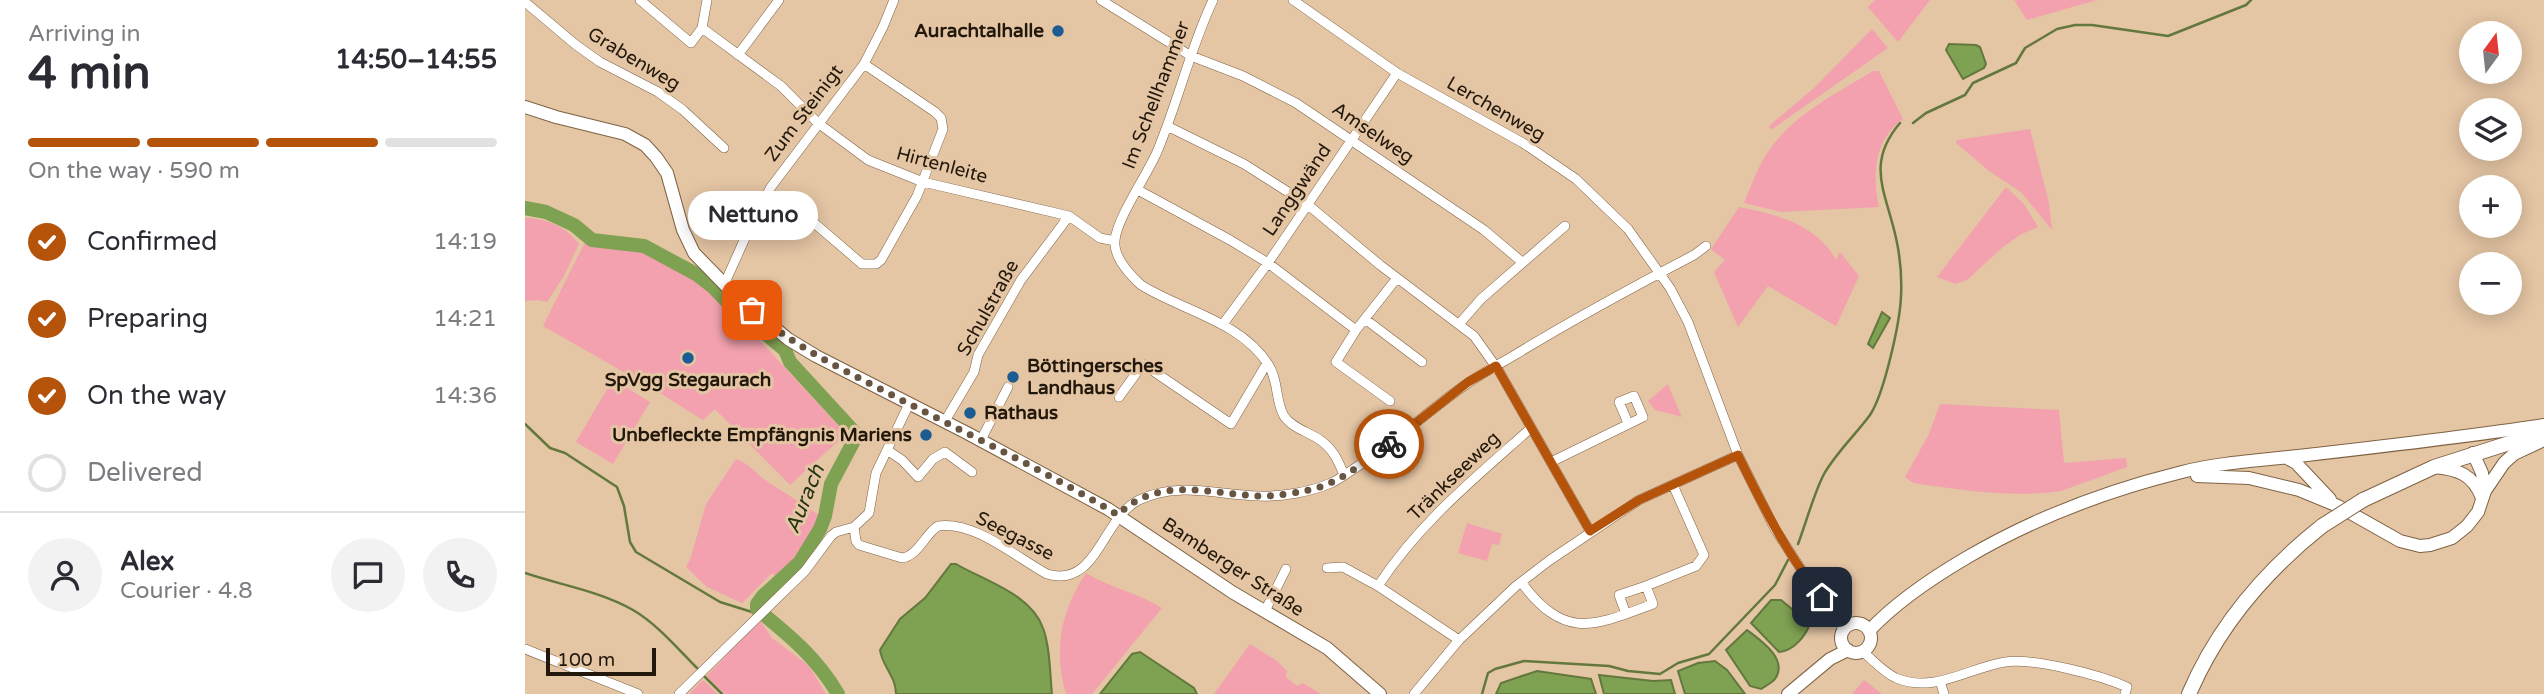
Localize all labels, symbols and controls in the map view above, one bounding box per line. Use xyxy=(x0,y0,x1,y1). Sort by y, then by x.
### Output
street label: Im Schellhammer xyxy=(1118,17,1195,172)
text: Arriving in xyxy=(28,20,141,48)
place label: Aurachtalhalle xyxy=(914,20,1044,42)
north arrow xyxy=(2459,21,2522,84)
map controls xyxy=(2459,21,2522,315)
street label: Grabenweg xyxy=(584,23,684,95)
marker: Aurachtalhalle xyxy=(1050,23,1066,39)
text: 14:50–14:55 xyxy=(335,44,497,75)
text: 4 min xyxy=(28,46,151,101)
street label: Zum Steinigt xyxy=(760,60,848,166)
street label: Lerchenweg xyxy=(1443,72,1549,146)
street label: Amselweg xyxy=(1328,98,1418,168)
button: layers xyxy=(2459,98,2522,161)
street label: Langgwänd xyxy=(1258,140,1336,240)
street label: Hirtenleite xyxy=(894,142,990,188)
text: On the way · 590 m xyxy=(28,157,240,185)
button: + xyxy=(2459,175,2522,238)
callout: Nettuno xyxy=(687,191,817,240)
text: Nettuno xyxy=(708,201,798,229)
icon: check xyxy=(28,223,66,261)
text: Confirmed xyxy=(87,226,217,257)
text: 14:19 xyxy=(433,228,497,256)
button: − xyxy=(2459,252,2522,315)
street label: Schulstraße xyxy=(953,256,1023,360)
pin xyxy=(722,280,782,340)
icon: bag xyxy=(733,291,771,329)
icon: check xyxy=(28,300,66,338)
text: Preparing xyxy=(87,303,208,334)
text: 14:21 xyxy=(433,305,497,333)
marker: SpVgg Stegaurach xyxy=(680,350,696,366)
place label: Böttingersches Landhaus xyxy=(1027,355,1163,399)
place label: SpVgg Stegaurach xyxy=(605,369,771,392)
marker: Böttingersches Landhaus xyxy=(1005,369,1021,385)
icon: check xyxy=(28,377,66,415)
text: On the way xyxy=(87,380,227,411)
text: 14:36 xyxy=(433,382,497,410)
place label: Rathaus xyxy=(984,402,1058,424)
marker: Rathaus xyxy=(962,405,978,421)
courier xyxy=(1354,409,1424,479)
place label: Unbefleckte Empfängnis Mariens xyxy=(612,424,912,447)
icon: bike xyxy=(1370,425,1408,463)
marker: Unbefleckte Empfängnis Mariens xyxy=(918,427,934,443)
street label: Tränkseeweg xyxy=(1404,427,1504,525)
text: Delivered xyxy=(87,457,203,488)
water label: Aurach xyxy=(780,460,831,537)
street label: Seegasse xyxy=(972,507,1058,565)
street label: Bamberger Straße xyxy=(1158,513,1308,621)
button: person xyxy=(28,538,102,612)
button: chat xyxy=(331,538,405,612)
button: phone xyxy=(423,538,497,612)
text: Alex xyxy=(120,546,174,577)
pin xyxy=(1792,567,1852,627)
text: Courier · 4.8 xyxy=(120,577,253,605)
icon: home xyxy=(1803,578,1841,616)
scale bar xyxy=(546,645,656,677)
text: 100 m xyxy=(557,649,615,671)

